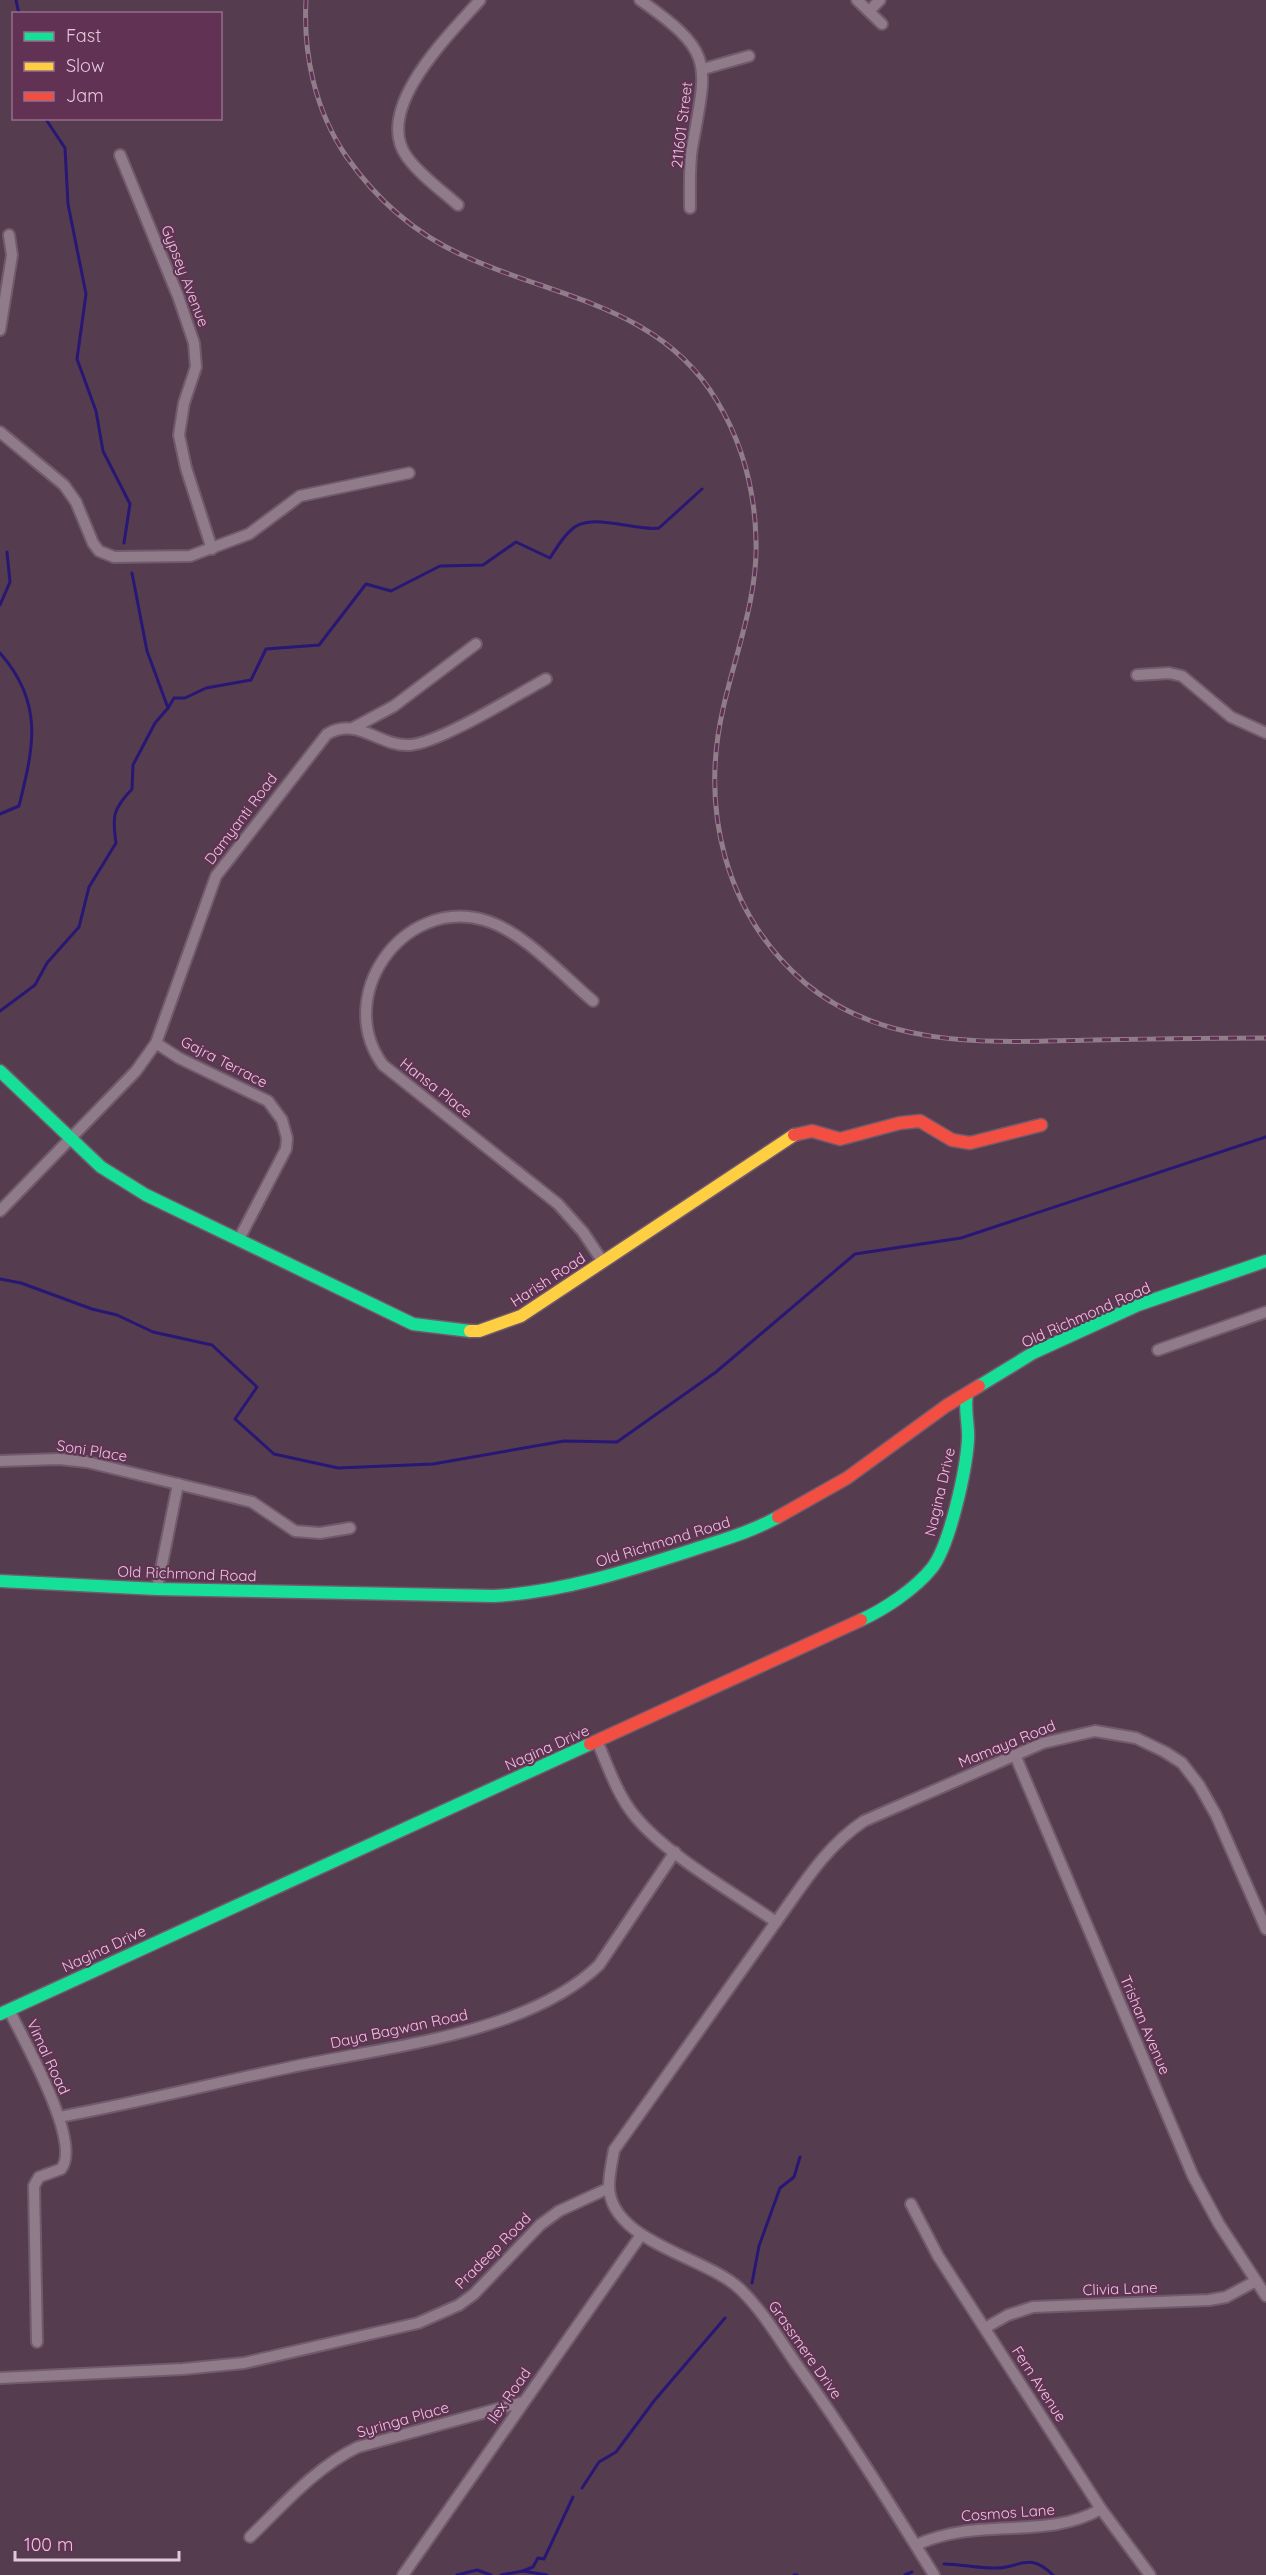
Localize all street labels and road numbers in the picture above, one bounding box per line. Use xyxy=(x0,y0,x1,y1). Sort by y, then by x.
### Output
street label: 211601 Street xyxy=(667,81,696,169)
street label: Gypsey Avenue xyxy=(157,222,214,329)
street label: Damyanti Road xyxy=(200,769,281,868)
street label: Gajra Terrace xyxy=(178,1032,271,1092)
street label: Hansa Place xyxy=(396,1053,476,1122)
street label: Harish Road xyxy=(507,1248,589,1311)
street label: Old Richmond Road xyxy=(1018,1278,1153,1352)
street label: Soni Place xyxy=(55,1436,129,1465)
street label: Nagina Drive xyxy=(920,1446,959,1538)
street label: Old Richmond Road xyxy=(593,1512,732,1571)
street label: Old Richmond Road xyxy=(117,1562,257,1585)
street label: Mamaya Road xyxy=(955,1715,1058,1772)
street label: Nagina Drive xyxy=(502,1720,592,1775)
street label: Nagina Drive xyxy=(59,1921,149,1976)
street label: Trishan Avenue xyxy=(1116,1972,1175,2077)
street label: Daya Bagwan Road xyxy=(328,2005,469,2052)
street label: Vimal Road xyxy=(23,2016,74,2097)
street label: Pradeep Road xyxy=(451,2209,535,2293)
street label: Clivia Lane xyxy=(1082,2278,1158,2299)
street label: Grassmere Drive xyxy=(765,2297,846,2402)
street label: Fern Avenue xyxy=(1008,2342,1071,2425)
street label: Ilex Road xyxy=(482,2364,535,2427)
street label: Syringa Place xyxy=(355,2397,451,2442)
street label: Cosmos Lane xyxy=(960,2500,1056,2525)

